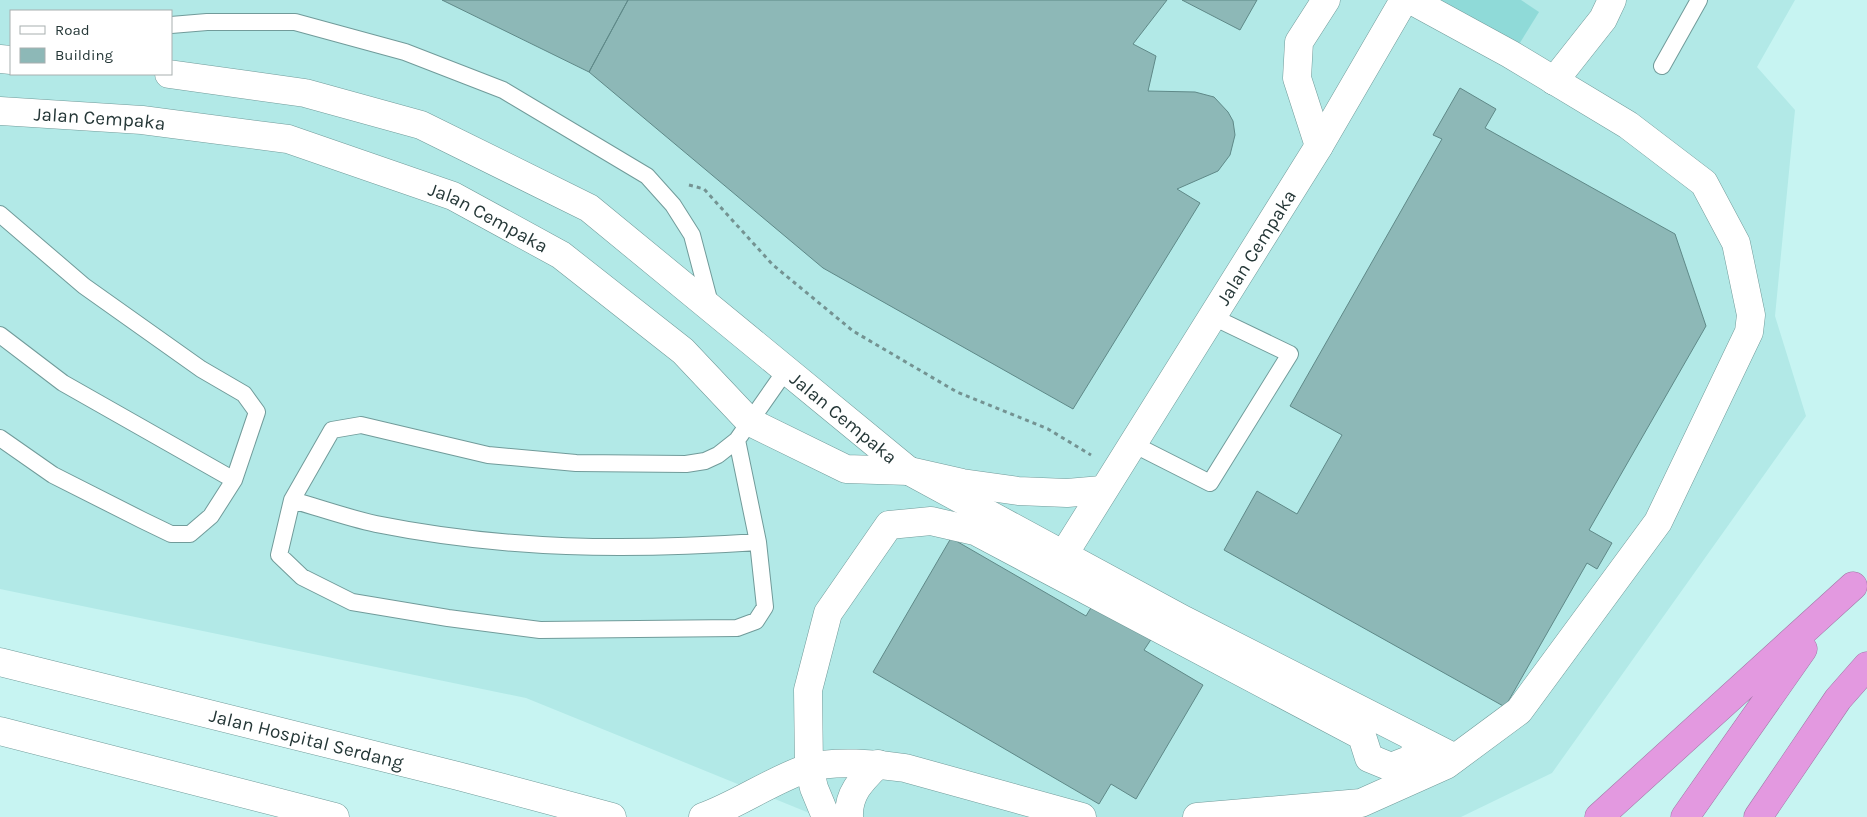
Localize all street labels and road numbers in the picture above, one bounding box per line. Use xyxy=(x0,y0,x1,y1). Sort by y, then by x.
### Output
street label: Jalan Cempaka xyxy=(33,103,167,135)
street label: Jalan Cempaka xyxy=(425,178,552,258)
street label: Jalan Cempaka xyxy=(1212,186,1301,309)
street label: Jalan Cempaka xyxy=(785,368,901,469)
street label: Jalan Hospital Serdang xyxy=(207,705,406,774)

